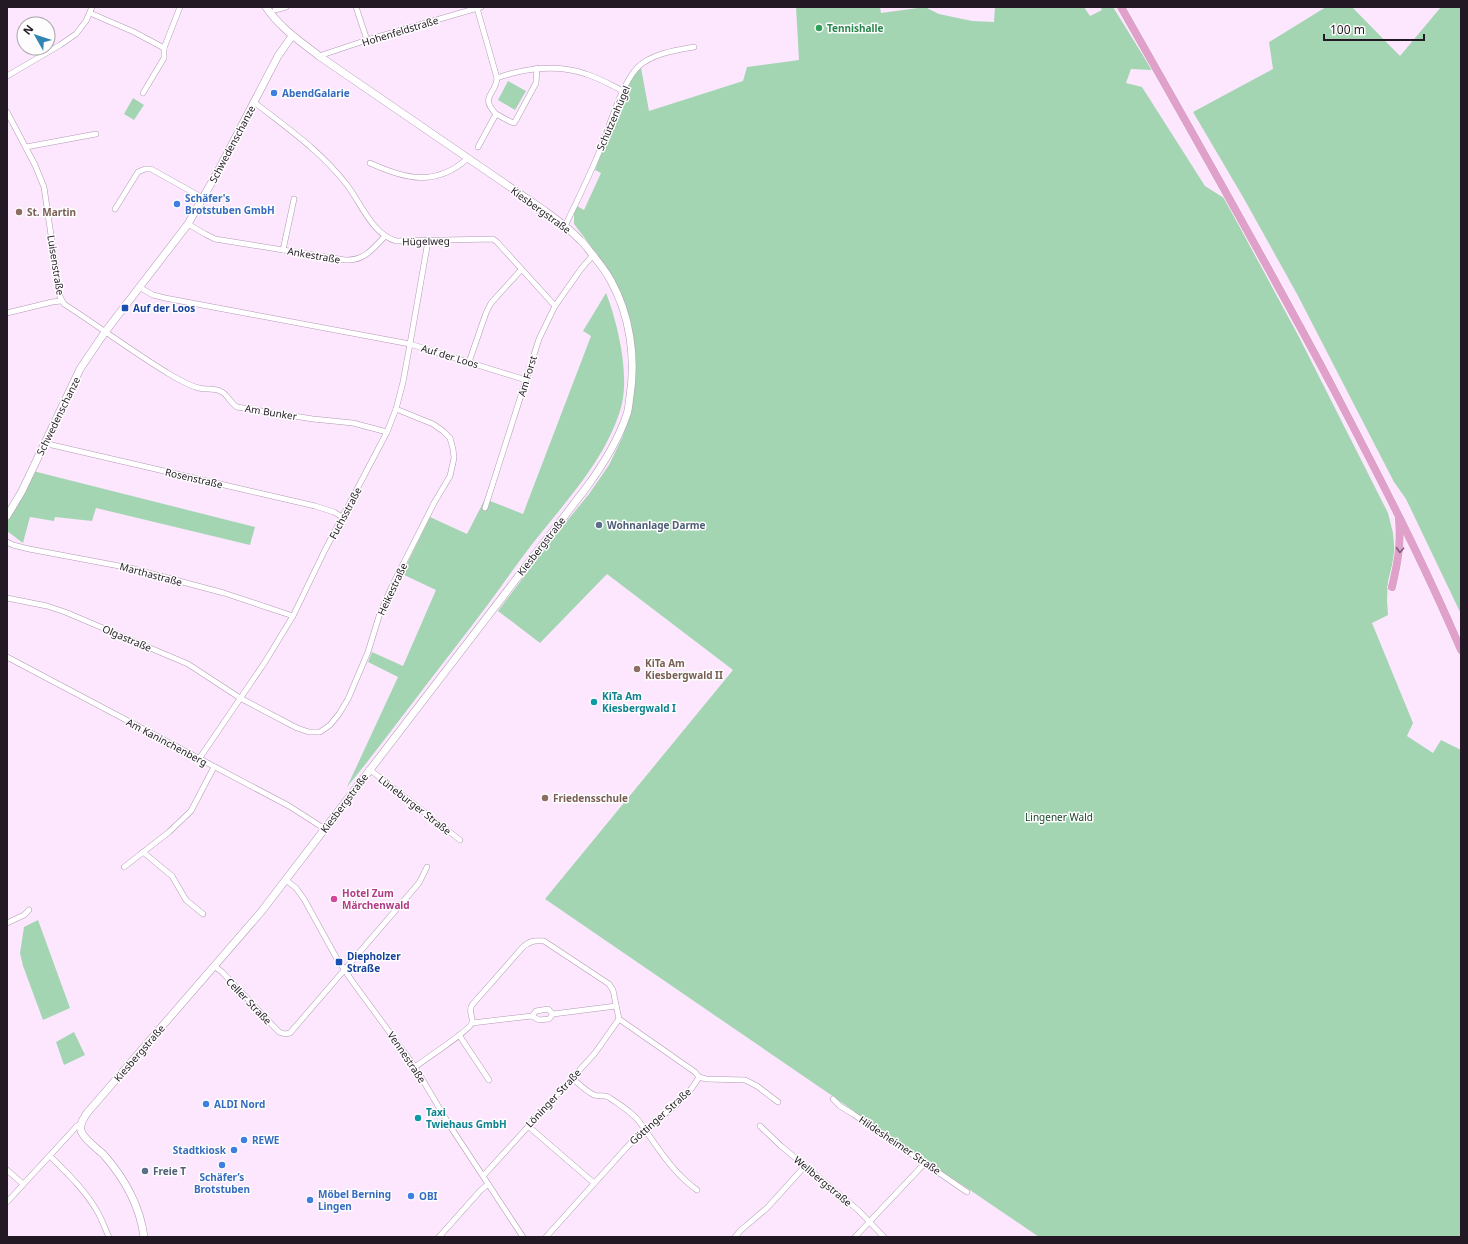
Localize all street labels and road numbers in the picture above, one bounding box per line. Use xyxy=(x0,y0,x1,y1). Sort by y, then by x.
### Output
street label: Hohenfeldstraße xyxy=(360,13,440,49)
street label: Schützenhügel xyxy=(593,83,633,153)
street label: Schwedenschanze xyxy=(206,103,258,185)
street label: Kiesbergstraße xyxy=(508,183,574,237)
street label: Luisenstraße xyxy=(44,234,68,296)
street label: Hügelweg xyxy=(402,234,450,248)
street label: Ankestraße xyxy=(286,243,342,267)
street label: Auf der Loos xyxy=(420,341,481,371)
street label: Am Forst xyxy=(514,353,540,398)
street label: Schwedenschanze xyxy=(33,374,83,458)
street label: Am Bunker xyxy=(244,401,298,423)
street label: Rosenstraße xyxy=(164,465,225,492)
street label: Fuchsstraße xyxy=(325,484,365,541)
street label: Kiesbergstraße xyxy=(514,513,569,578)
street label: Marthastraße xyxy=(118,559,184,589)
street label: Heikestraße xyxy=(374,560,410,618)
street label: Olgastraße xyxy=(100,621,154,655)
street label: Am Kaninchenberg xyxy=(124,715,210,769)
street label: Kiesbergstraße xyxy=(317,770,371,836)
street label: Lüneburger Straße xyxy=(376,772,455,838)
street label: Celler Straße xyxy=(223,975,275,1028)
street label: Kiesbergstraße xyxy=(110,1021,168,1084)
street label: Vennestraße xyxy=(385,1028,430,1086)
street label: Löninger Straße xyxy=(522,1065,584,1130)
street label: Göttinger Straße xyxy=(626,1084,694,1147)
street label: Hildesheimer Straße xyxy=(856,1112,944,1178)
street label: Wellbergstraße xyxy=(791,1153,855,1210)

